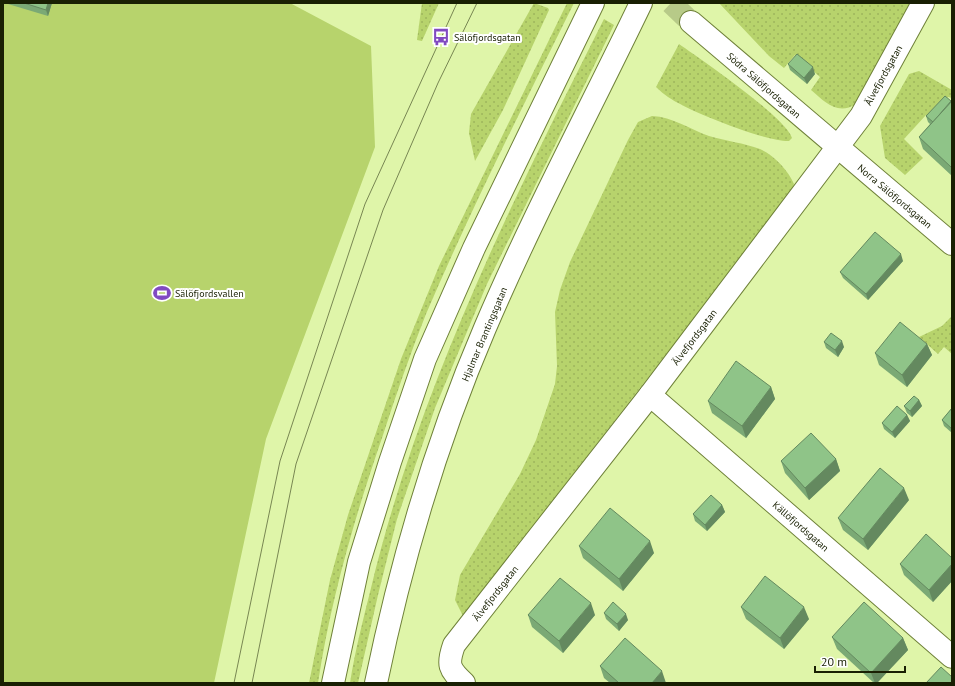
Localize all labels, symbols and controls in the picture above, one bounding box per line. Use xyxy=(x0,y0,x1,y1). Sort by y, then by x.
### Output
bus stop icon: Sälöfjordsgatan xyxy=(431,27,451,47)
place label: Sälöfjordsgatan xyxy=(454,31,521,44)
street label: Älvefjordsgatan xyxy=(862,43,905,108)
street label: Södra Sälöfjordsgatan xyxy=(724,50,803,121)
street label: Norra Sälöfjordsgatan xyxy=(855,161,935,231)
sports icon: Sälöfjordsvallen xyxy=(152,283,172,303)
street label: Hjalmar Brantingsgatan xyxy=(459,285,510,383)
place label: Sälöfjordsvallen xyxy=(175,287,244,300)
street label: Älvefjordsgatan xyxy=(669,307,720,368)
street label: Källöfjordsgatan xyxy=(770,498,832,554)
street label: Älvefjordsgatan xyxy=(470,563,521,624)
scale bar xyxy=(815,648,905,674)
text: 20 m xyxy=(821,654,847,669)

